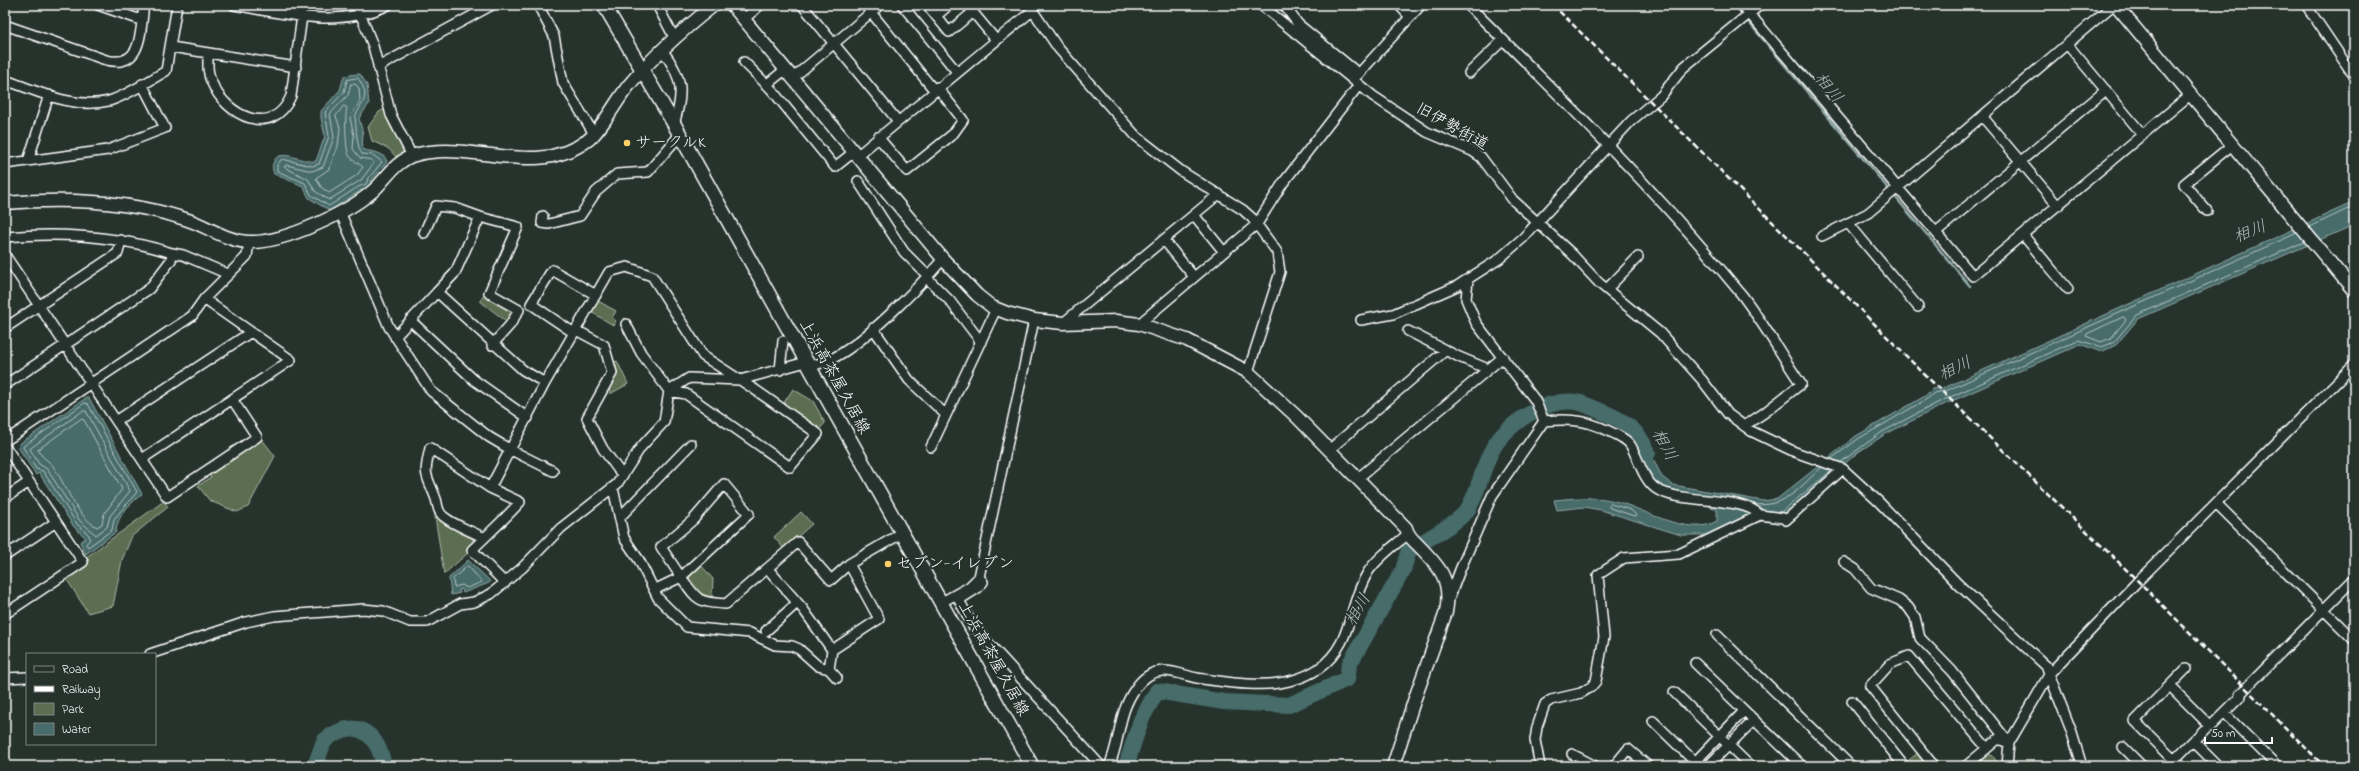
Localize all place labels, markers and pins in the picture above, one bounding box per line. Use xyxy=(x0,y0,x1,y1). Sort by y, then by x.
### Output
place label: サークルK xyxy=(635,131,706,155)
marker: サークルK xyxy=(622,138,632,148)
place label: セブン-イレブン xyxy=(896,552,1014,576)
marker: セブン-イレブン xyxy=(883,559,893,569)

